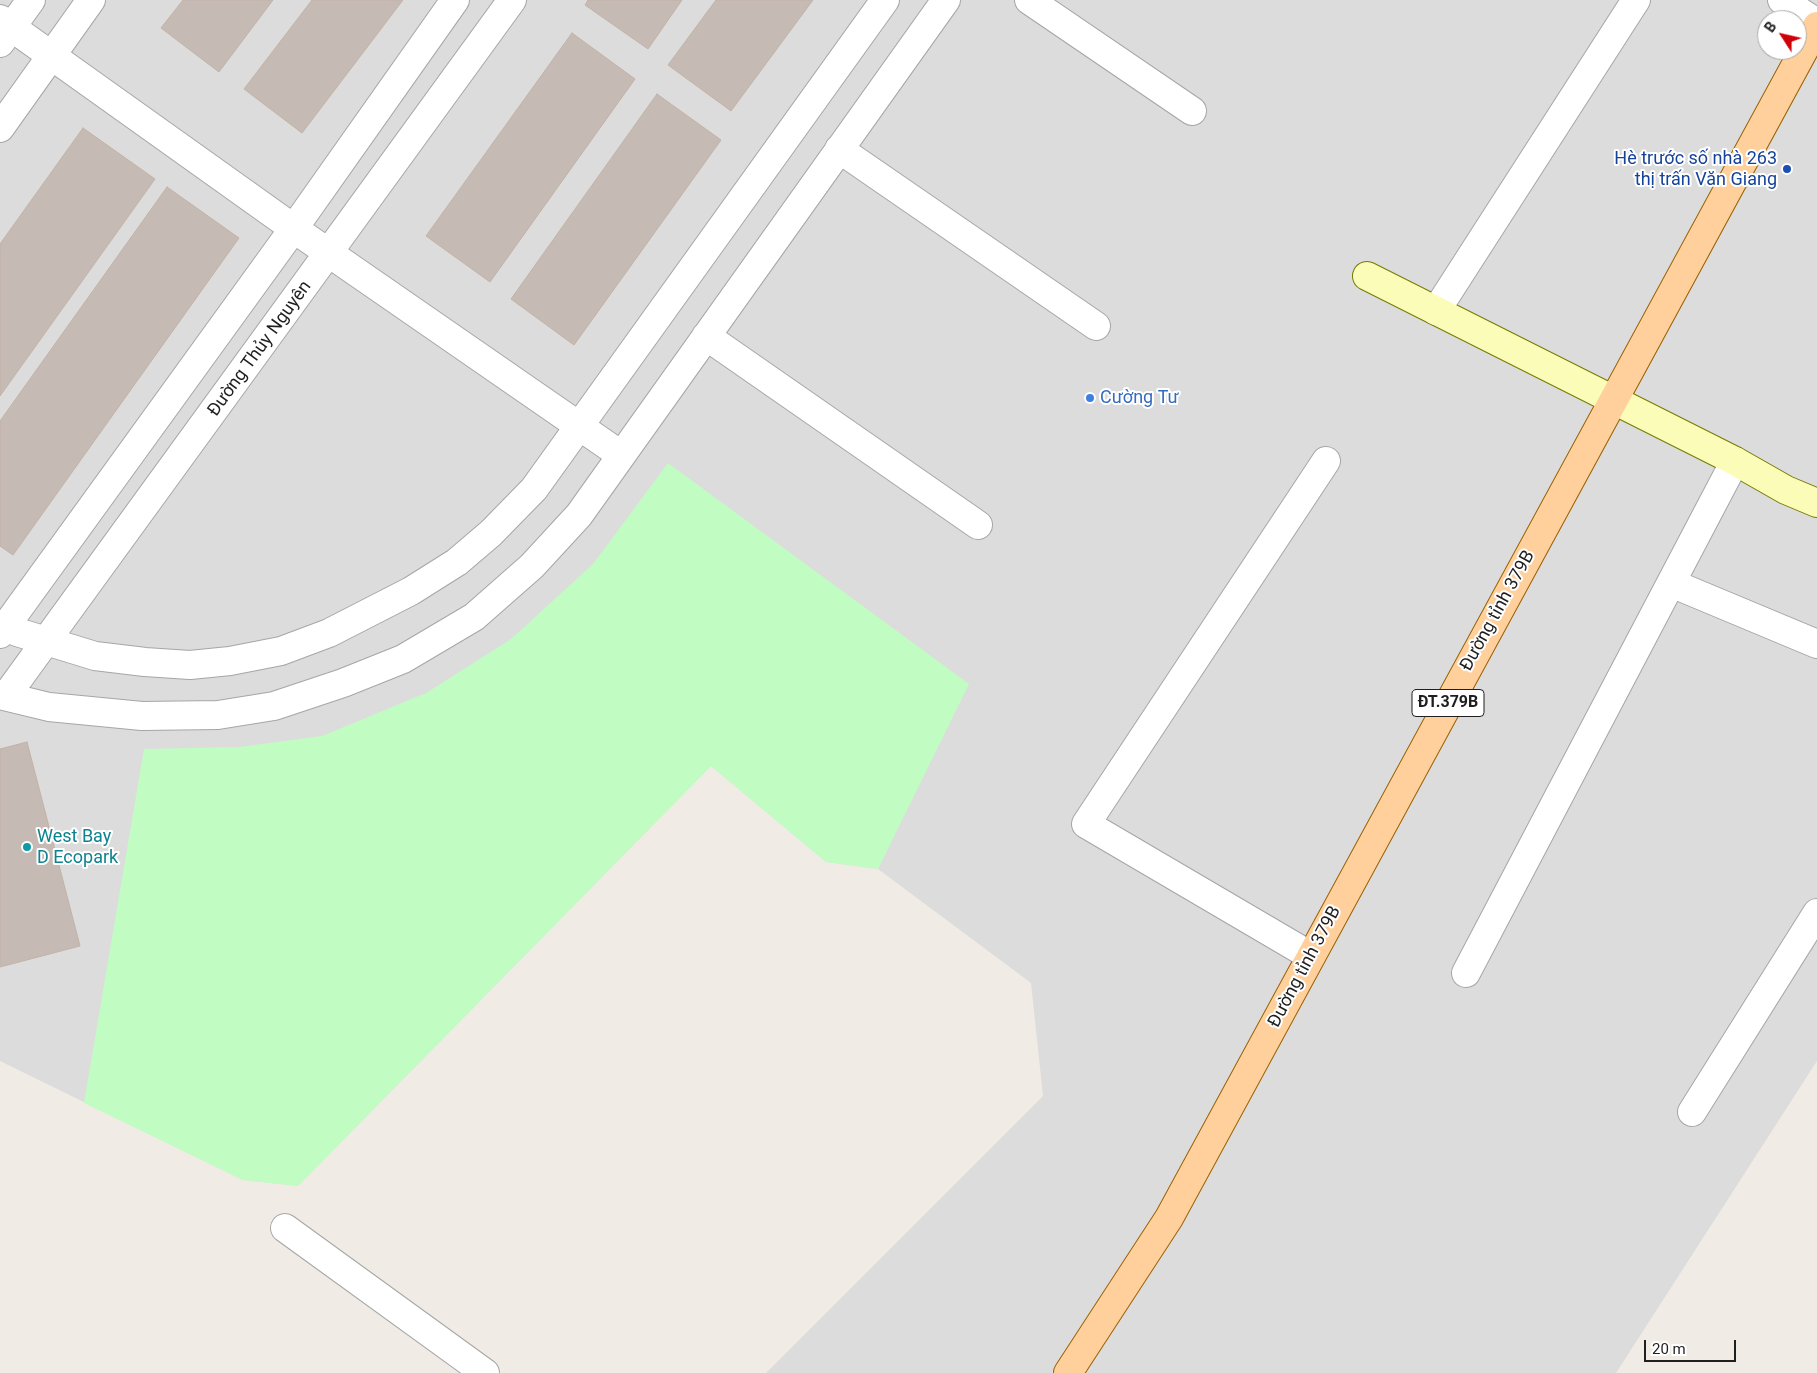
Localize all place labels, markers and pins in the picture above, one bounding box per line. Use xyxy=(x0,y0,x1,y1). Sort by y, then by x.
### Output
place label: Hè trước số nhà 263 thị trấn Văn Giang xyxy=(1614,148,1777,190)
marker: Hè trước số nhà 263 thị trấn Văn Giang xyxy=(1781,163,1793,175)
place label: Cường Tư xyxy=(1100,387,1179,409)
marker: Cường Tư xyxy=(1084,392,1096,404)
place label: West Bay D Ecopark xyxy=(37,826,118,869)
marker: West Bay D Ecopark xyxy=(21,841,33,853)

